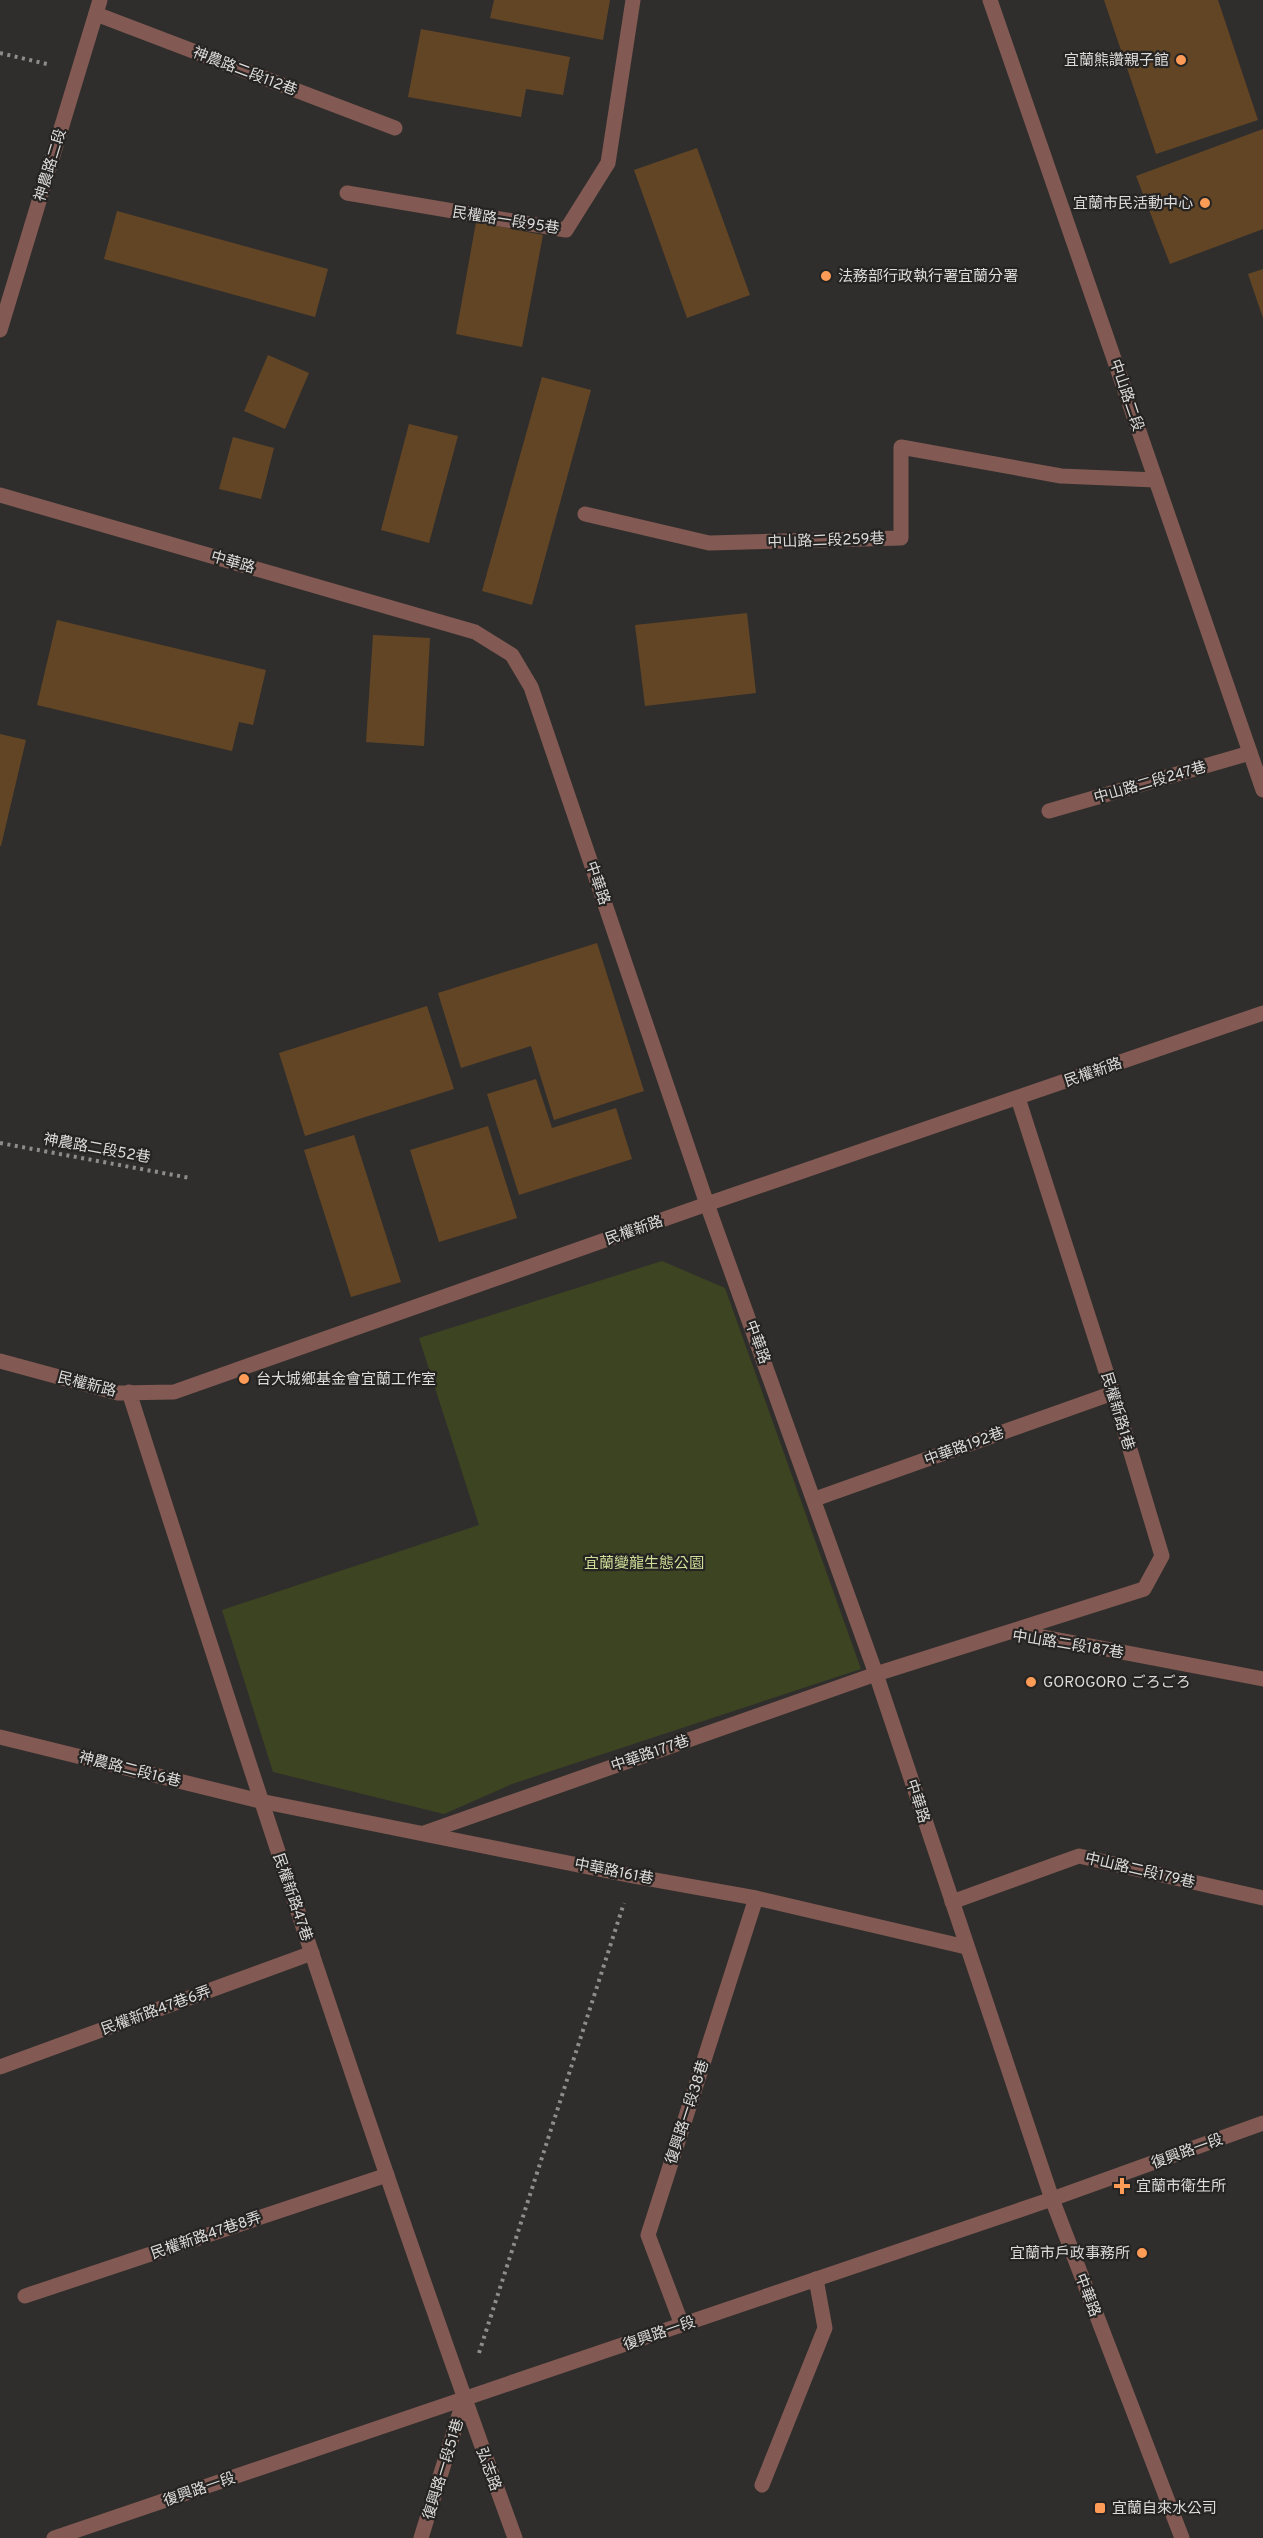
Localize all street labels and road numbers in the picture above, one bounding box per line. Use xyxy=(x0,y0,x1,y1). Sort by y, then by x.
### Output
street label: 神農路二段112巷 xyxy=(190,44,299,101)
street label: 神農路二段 xyxy=(31,127,71,204)
street label: 民權路一段95巷 xyxy=(451,204,561,239)
street label: 中山路二段 xyxy=(1104,357,1147,434)
street label: 中山路二段259巷 xyxy=(767,530,885,553)
street label: 中華路 xyxy=(208,548,257,579)
street label: 中山路二段247巷 xyxy=(1092,758,1209,809)
street label: 中華路 xyxy=(580,859,613,908)
street label: 民權新路 xyxy=(1062,1055,1125,1092)
street label: 神農路二段52巷 xyxy=(42,1131,152,1168)
street label: 民權新路 xyxy=(603,1213,666,1250)
street label: 中華路 xyxy=(740,1318,773,1367)
street label: 民權新路 xyxy=(55,1369,118,1402)
street label: 民權新路1巷 xyxy=(1096,1370,1137,1453)
street label: 中華路192巷 xyxy=(922,1424,1007,1471)
street label: 中山路二段187巷 xyxy=(1011,1627,1125,1664)
street label: 中華路177巷 xyxy=(609,1732,692,1777)
street label: 神農路二段16巷 xyxy=(77,1749,183,1792)
street label: 中華路 xyxy=(901,1777,933,1826)
street label: 中山路二段179巷 xyxy=(1083,1850,1197,1893)
street label: 民權新路47巷 xyxy=(268,1851,316,1944)
street label: 中華路161巷 xyxy=(573,1855,655,1889)
street label: 民權新路47巷6弄 xyxy=(99,1983,214,2040)
street label: 復興路一段38巷 xyxy=(663,2058,714,2167)
street label: 復興路一段 xyxy=(1149,2131,1226,2174)
street label: 民權新路47巷8弄 xyxy=(148,2209,265,2264)
street label: 中華路 xyxy=(1070,2271,1104,2320)
street label: 復興路一段 xyxy=(621,2313,698,2356)
street label: 復興路一段51巷 xyxy=(420,2416,469,2522)
street label: 弘志路 xyxy=(471,2445,504,2494)
street label: 復興路一段 xyxy=(161,2469,238,2512)

